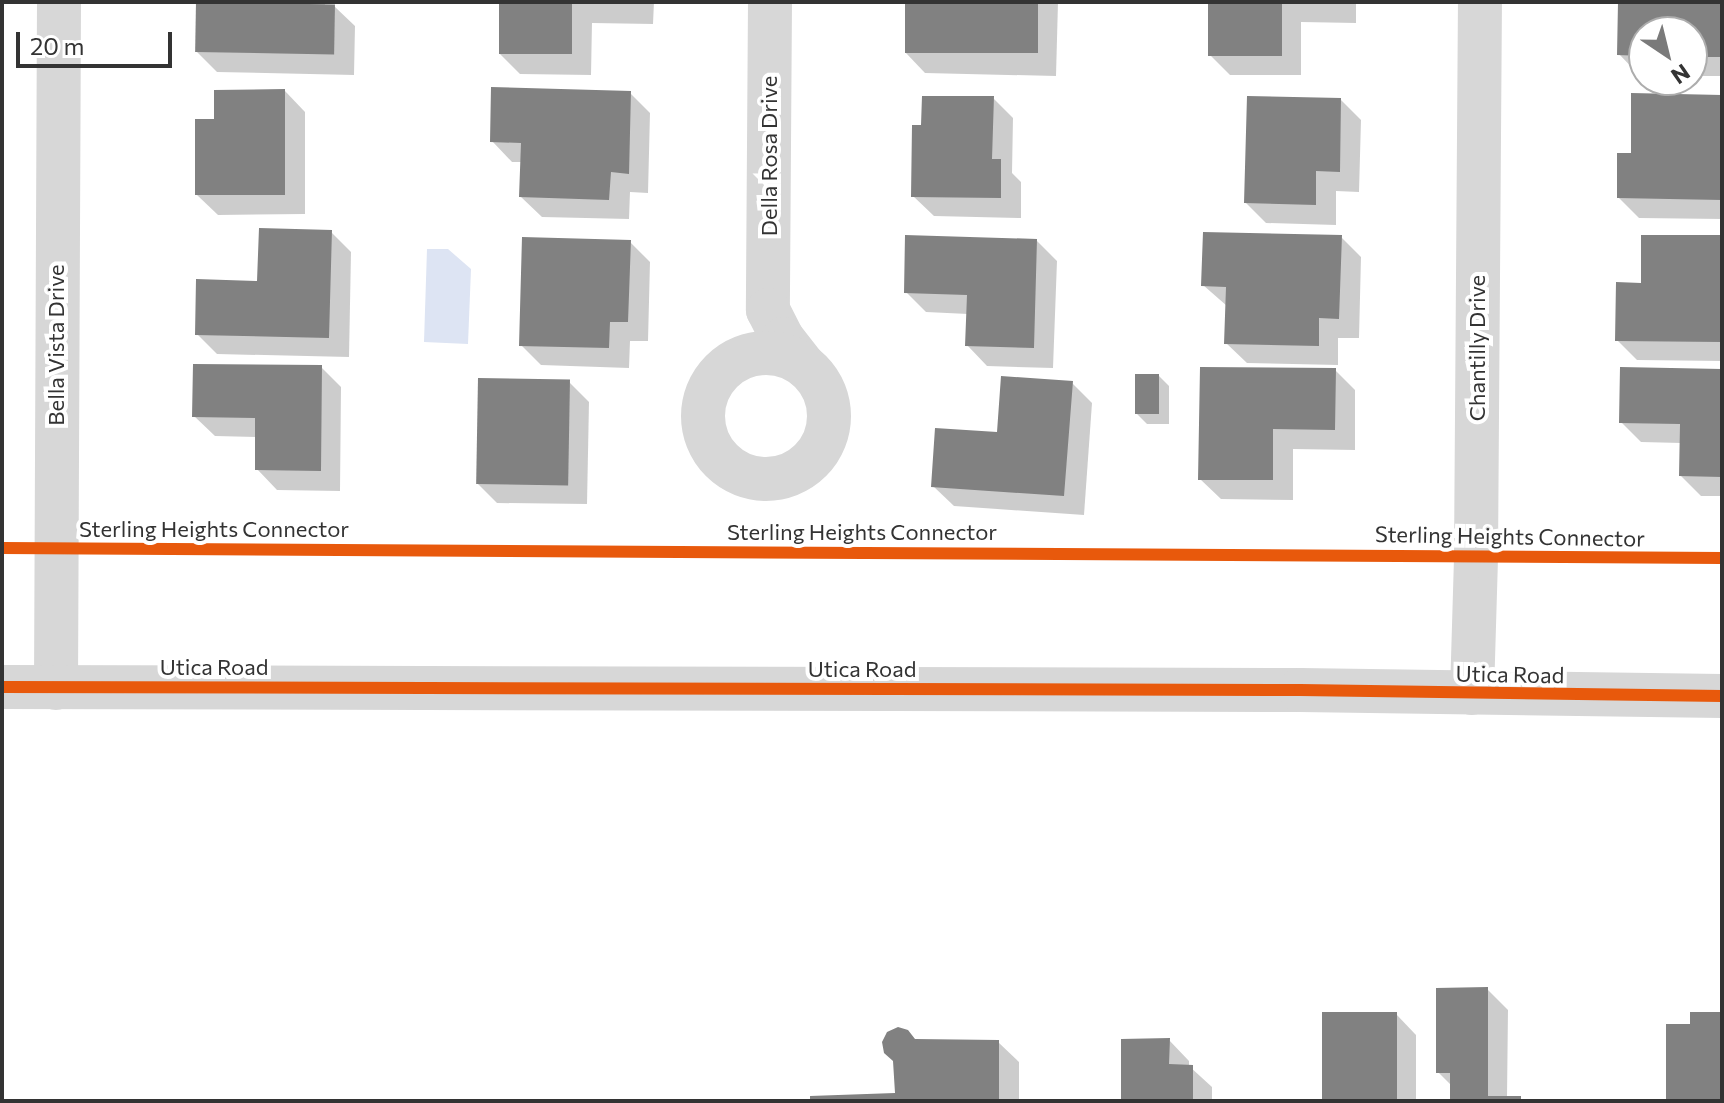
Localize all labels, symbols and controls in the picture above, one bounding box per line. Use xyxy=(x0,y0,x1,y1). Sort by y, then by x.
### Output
scale bar xyxy=(20,16,176,66)
north arrow xyxy=(1628,16,1708,96)
text: 20 m xyxy=(30,31,84,60)
text: N xyxy=(1666,59,1695,90)
street label: Della Rosa Drive xyxy=(756,76,782,236)
street label: Bella Vista Drive xyxy=(43,264,69,426)
street label: Chantilly Drive xyxy=(1464,275,1490,421)
street label: Sterling Heights Connector xyxy=(79,516,349,542)
street label: Sterling Heights Connector xyxy=(727,519,997,545)
street label: Sterling Heights Connector xyxy=(1375,520,1645,552)
street label: Utica Road xyxy=(160,654,268,680)
street label: Utica Road xyxy=(808,656,916,682)
street label: Utica Road xyxy=(1455,660,1565,688)

